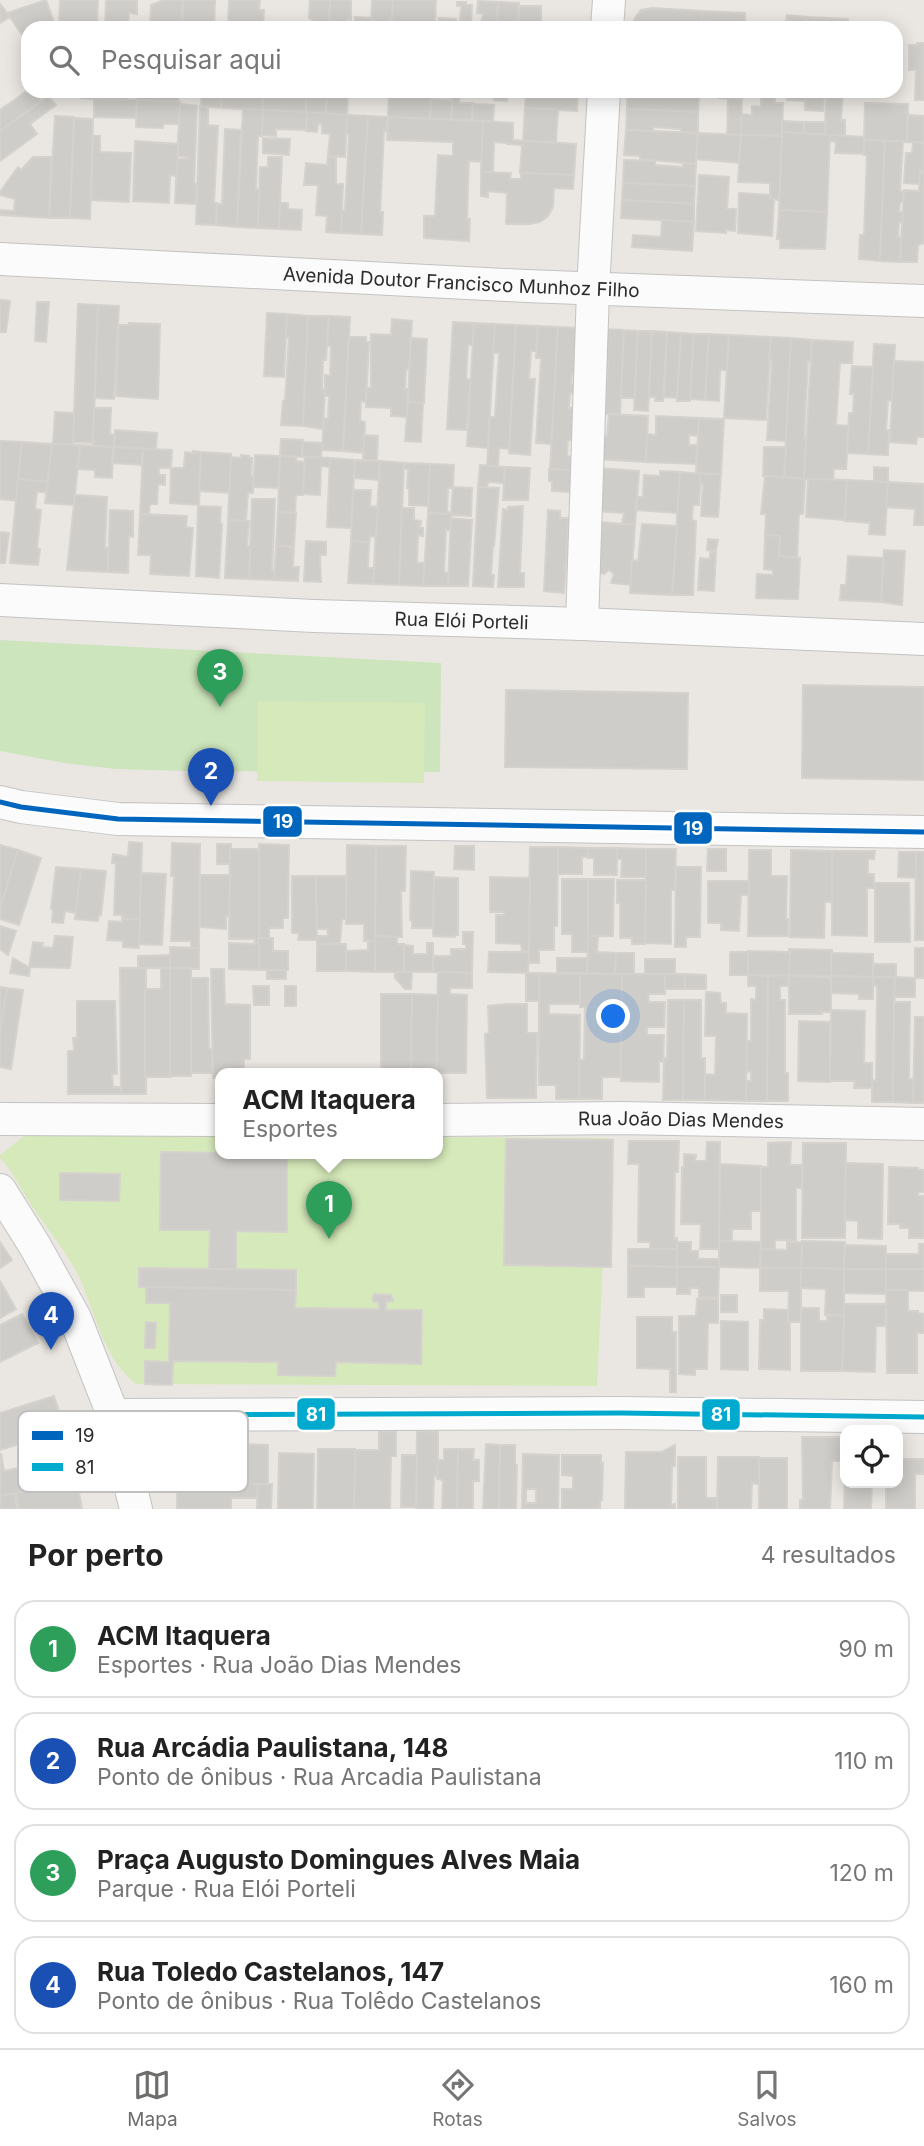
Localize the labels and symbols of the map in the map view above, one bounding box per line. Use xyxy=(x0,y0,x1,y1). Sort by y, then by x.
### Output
street label: Avenida Doutor Francisco Munhoz Filho xyxy=(283,262,640,302)
street label: Rua Elói Porteli xyxy=(394,607,529,634)
pin: 3 xyxy=(197,649,243,707)
pin: 2 xyxy=(188,748,234,806)
line badge: 19 xyxy=(262,805,303,838)
text: 19 xyxy=(273,810,293,833)
line badge: 19 xyxy=(673,811,713,845)
text: 19 xyxy=(683,817,703,840)
your location xyxy=(596,999,630,1033)
street label: Rua João Dias Mendes xyxy=(578,1106,784,1133)
pin: 1 xyxy=(306,1181,352,1239)
pin: 4 xyxy=(28,1292,74,1350)
line badge: 81 xyxy=(296,1397,336,1431)
line badge: 81 xyxy=(701,1398,741,1431)
text: 81 xyxy=(306,1403,326,1426)
text: 81 xyxy=(711,1403,731,1426)
legend xyxy=(18,1411,248,1492)
text: 19 xyxy=(75,1424,95,1447)
text: 81 xyxy=(75,1456,94,1479)

